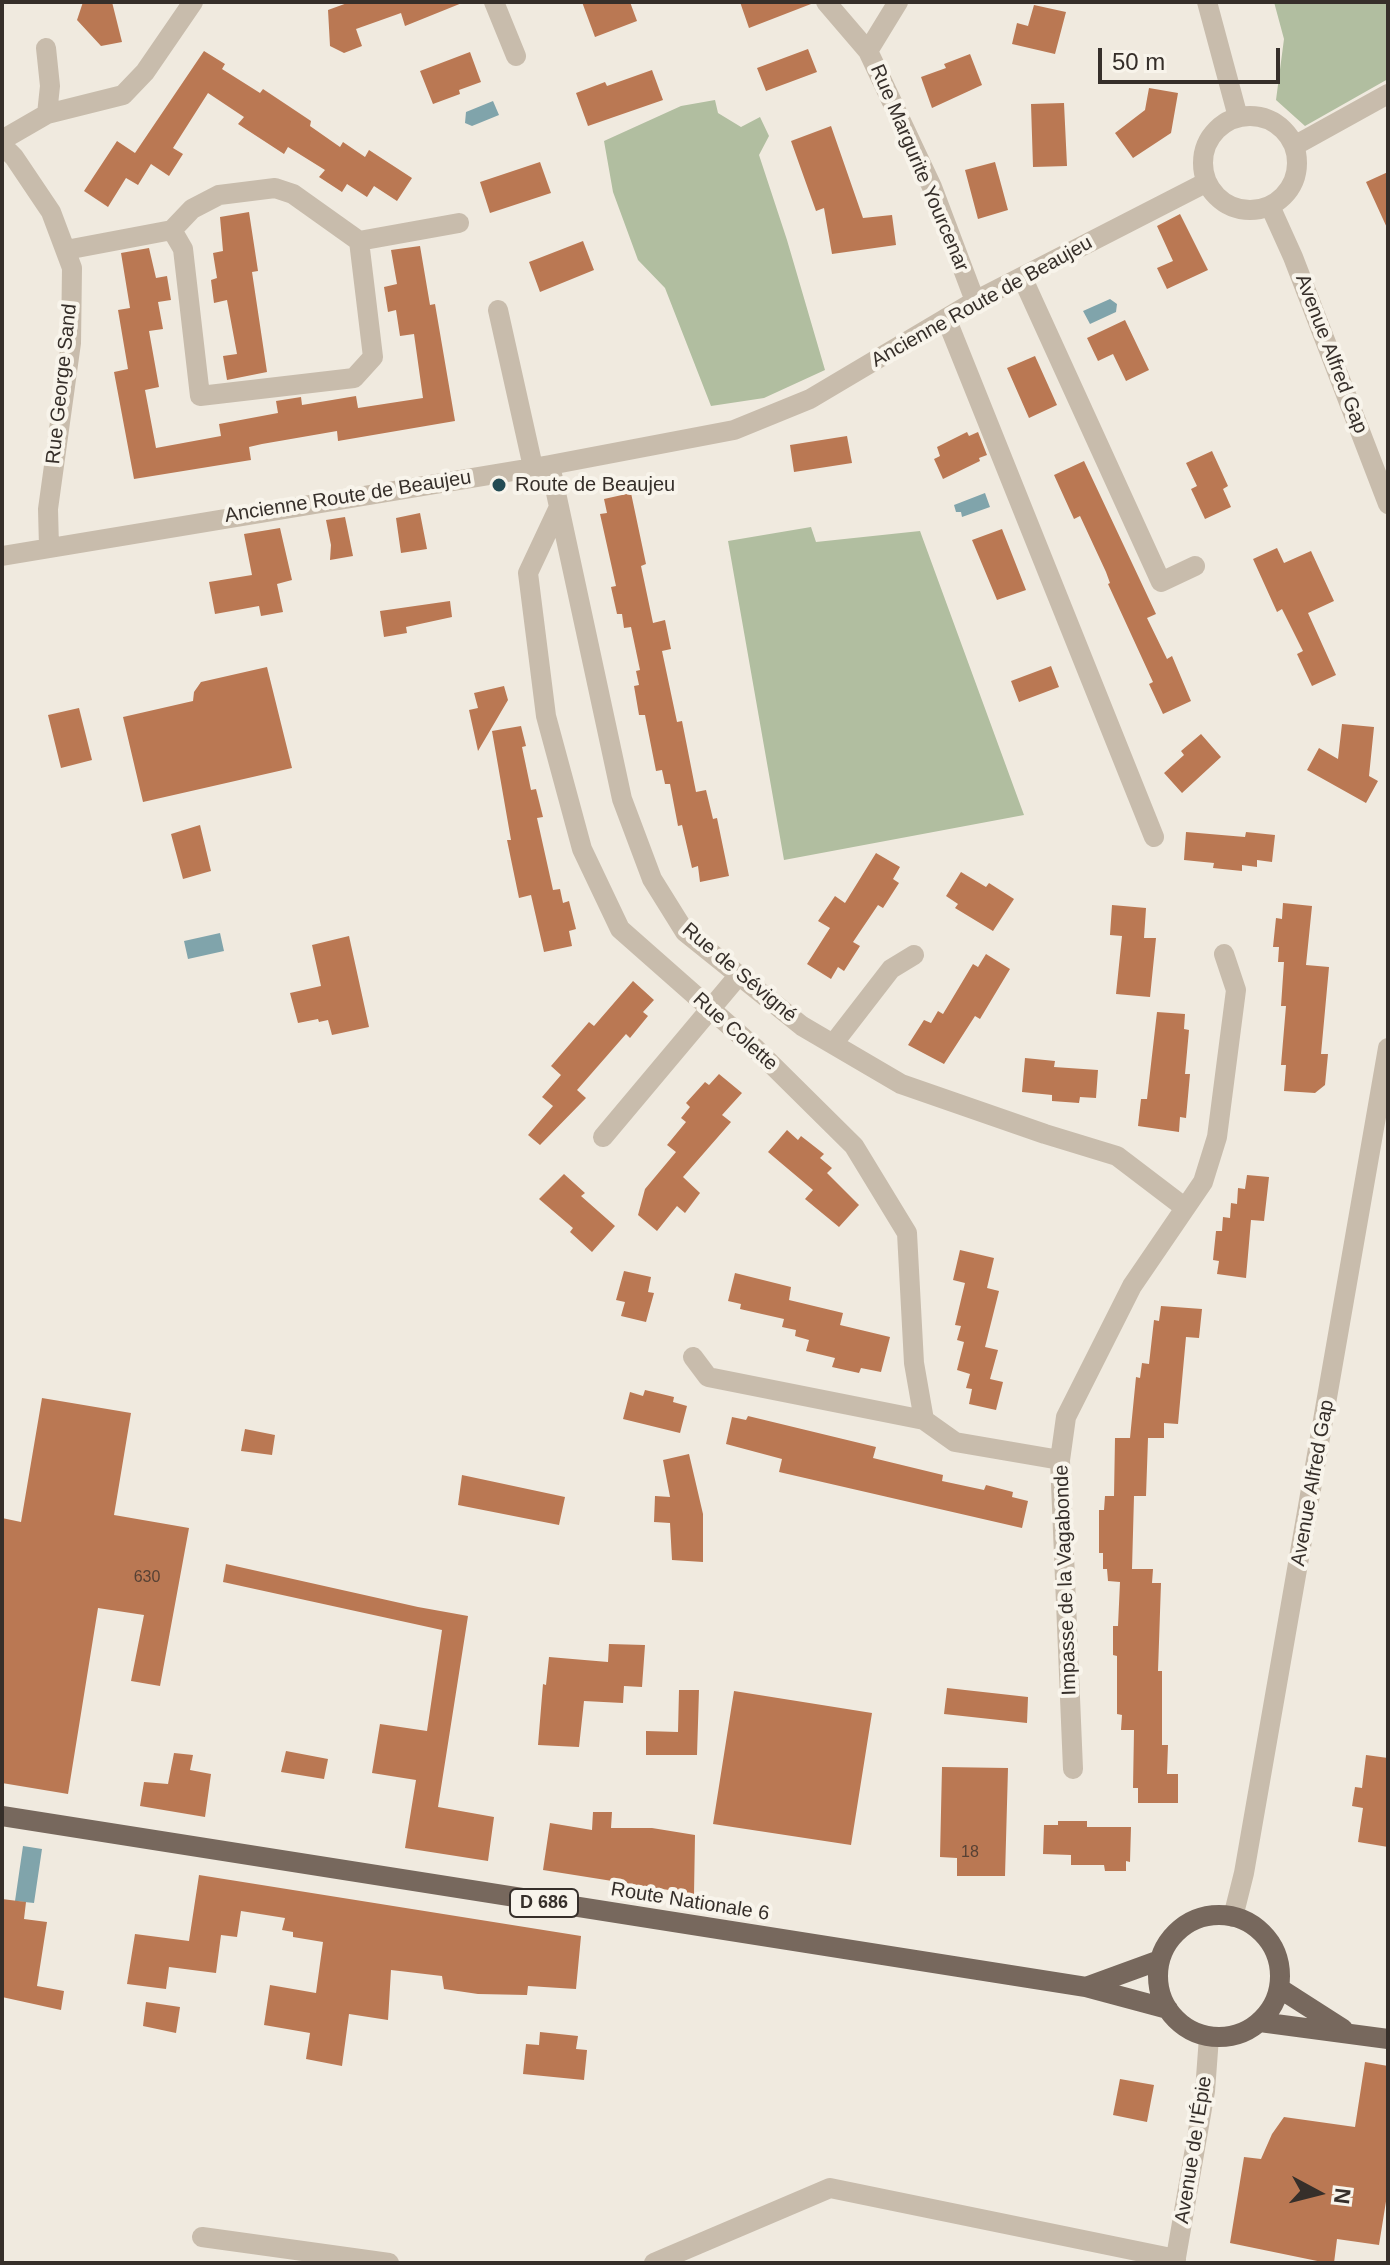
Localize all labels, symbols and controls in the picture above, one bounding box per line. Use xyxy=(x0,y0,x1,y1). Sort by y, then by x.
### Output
scale bar xyxy=(1102,32,1284,82)
text: 50 m xyxy=(1112,48,1165,75)
street label: Rue Margurite Yourcenar xyxy=(864,61,974,275)
street label: Ancienne Route de Beaujeu xyxy=(867,231,1097,373)
street label: Avenue Alfred Gap xyxy=(1290,271,1372,437)
street label: Rue George Sand xyxy=(42,303,82,465)
street label: Ancienne Route de Beaujeu xyxy=(223,466,473,528)
place label: Route de Beaujeu xyxy=(515,473,675,497)
marker: Route de Beaujeu xyxy=(490,476,508,494)
street label: Rue de Sévigné xyxy=(677,918,801,1028)
street label: Rue Colette xyxy=(688,988,782,1076)
street label: Avenue Alfred Gap xyxy=(1287,1398,1339,1568)
street label: Impasse de la Vagabonde xyxy=(1050,1464,1082,1696)
house number: 630 xyxy=(134,1568,160,1588)
house number: 18 xyxy=(961,1843,979,1863)
street label: Route Nationale 6 xyxy=(609,1878,771,1926)
road number: D 686 xyxy=(510,1889,578,1917)
street label: Avenue de l'Épie xyxy=(1170,2074,1218,2226)
north arrow xyxy=(1278,2153,1358,2233)
text: N xyxy=(1329,2187,1356,2205)

